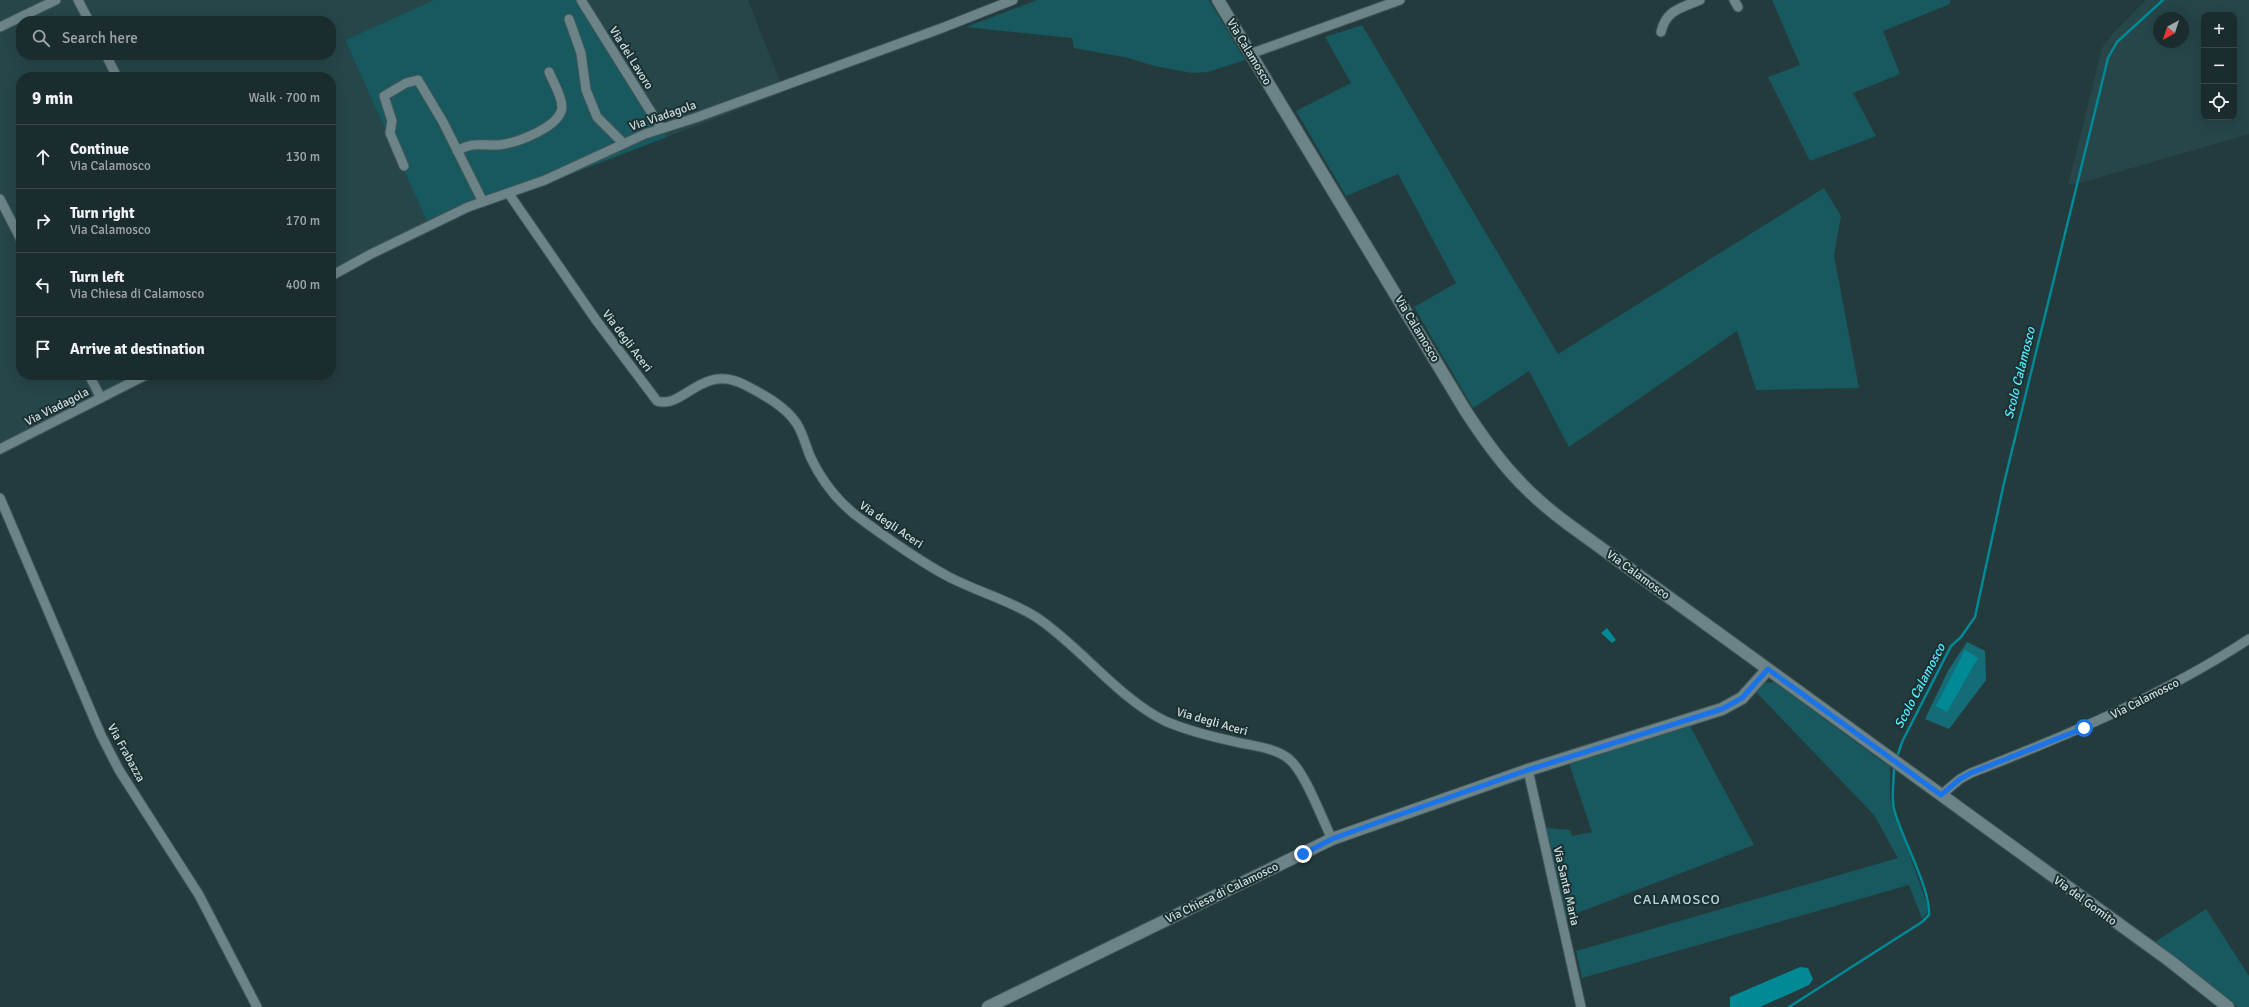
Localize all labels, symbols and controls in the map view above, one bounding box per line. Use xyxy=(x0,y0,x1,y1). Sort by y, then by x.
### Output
north arrow xyxy=(2153,12,2189,48)
map controls xyxy=(2201,12,2237,120)
button: + xyxy=(2201,12,2237,48)
search box xyxy=(16,16,336,60)
street label: Via Calamosco xyxy=(1223,16,1275,88)
street label: Via del Lavoro xyxy=(606,24,656,92)
icon: search xyxy=(30,27,52,49)
text: Search here xyxy=(62,29,138,47)
button: − xyxy=(2201,48,2237,84)
button: locate xyxy=(2201,84,2237,120)
text: 9 min xyxy=(32,88,73,109)
text: Walk · 700 m xyxy=(249,90,320,106)
street label: Via Viadagola xyxy=(628,98,698,134)
text: Continue xyxy=(70,140,129,158)
icon: ahead xyxy=(32,146,54,168)
text: 130 m xyxy=(286,149,320,165)
text: Via Calamosco xyxy=(70,158,151,174)
text: Turn right xyxy=(70,204,135,222)
icon: right xyxy=(32,210,54,232)
text: 170 m xyxy=(286,213,320,229)
text: Via Calamosco xyxy=(70,222,151,238)
text: Turn left xyxy=(70,268,124,286)
icon: left xyxy=(32,274,54,296)
text: 400 m xyxy=(286,277,320,293)
text: Via Chiesa di Calamosco xyxy=(70,286,204,302)
street label: Via Calamosco xyxy=(1391,293,1443,365)
street label: Via degli Aceri xyxy=(599,307,655,375)
water label: Scolo Calamosco xyxy=(2001,324,2039,420)
icon: arrive xyxy=(32,338,54,360)
text: Arrive at destination xyxy=(70,340,205,358)
street label: Via Viadagola xyxy=(23,385,91,429)
street label: Via degli Aceri xyxy=(856,498,926,552)
street label: Via Calamosco xyxy=(1603,547,1673,603)
water label: Scolo Calamosco xyxy=(1891,640,1950,731)
street label: Via Calamosco xyxy=(2108,675,2182,723)
street label: Via degli Aceri xyxy=(1175,705,1249,739)
route start xyxy=(2075,719,2093,737)
street label: Via Frabazza xyxy=(104,721,148,785)
route end xyxy=(1294,845,1312,863)
street label: Via Santa Maria xyxy=(1550,845,1582,927)
street label: Via Chiesa di Calamosco xyxy=(1163,859,1281,927)
street label: Via del Gomito xyxy=(2050,873,2120,929)
district label: CALAMOSCO xyxy=(1633,891,1721,908)

